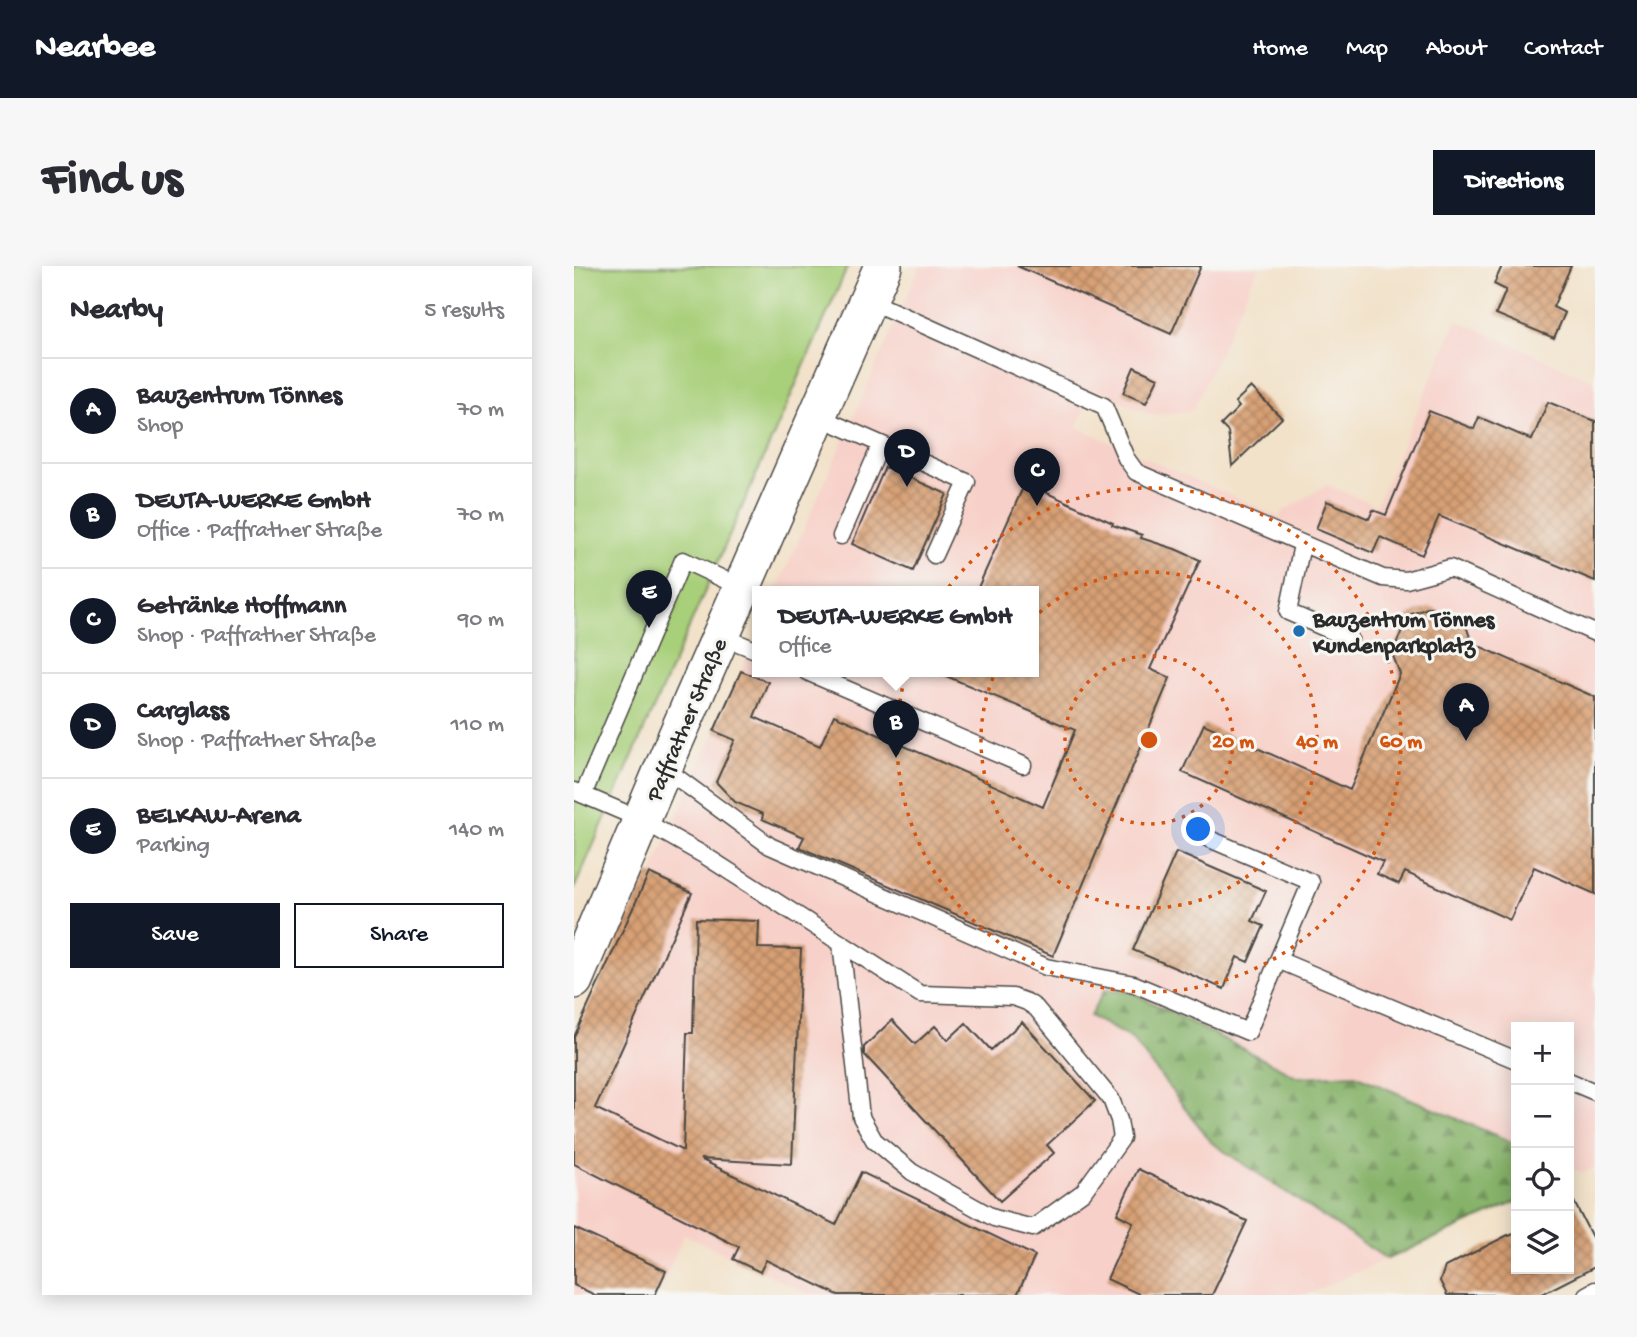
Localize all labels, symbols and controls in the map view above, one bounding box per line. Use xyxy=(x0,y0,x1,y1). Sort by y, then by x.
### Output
text: Nearbee xyxy=(35,30,155,68)
text: Home xyxy=(1252,35,1308,64)
text: Map xyxy=(1346,35,1388,64)
text: About xyxy=(1426,35,1486,64)
text: Contact xyxy=(1524,35,1602,64)
button: Directions xyxy=(1433,150,1595,215)
text: Find us xyxy=(42,153,182,211)
text: Nearby xyxy=(70,294,163,329)
text: 5 results xyxy=(424,298,504,325)
text: Bauzentrum Tönnes xyxy=(137,382,342,413)
text: A xyxy=(86,397,100,424)
text: 70 m xyxy=(457,397,504,424)
text: Shop xyxy=(137,413,183,440)
pin: D xyxy=(884,429,930,487)
pin: C xyxy=(1014,448,1060,506)
text: DEUTA-WERKE GmbH xyxy=(137,487,371,518)
text: B xyxy=(87,502,99,529)
text: 70 m xyxy=(457,502,504,529)
text: Office · Paffrather Straße xyxy=(137,518,382,545)
pin: E xyxy=(626,570,672,628)
popup xyxy=(752,586,1039,677)
text: Getränke Hoffmann xyxy=(137,592,346,623)
text: DEUTA-WERKE GmbH xyxy=(779,603,1012,634)
text: C xyxy=(87,607,99,634)
text: 90 m xyxy=(458,607,504,634)
place label: Bauzentrum Tönnes Kundenparkplatz xyxy=(1312,608,1496,661)
text: Shop · Paffrather Straße xyxy=(137,623,376,650)
marker: Bauzentrum Tönnes Kundenparkplatz xyxy=(1291,623,1307,639)
street label: Paffrather Straße xyxy=(641,634,735,807)
text: Office xyxy=(779,634,831,661)
pin: A xyxy=(1443,683,1489,741)
text: Carglass xyxy=(137,697,229,728)
pin: B xyxy=(873,700,919,758)
text: D xyxy=(86,712,101,739)
text: 110 m xyxy=(451,712,504,739)
text: Shop · Paffrather Straße xyxy=(137,728,376,755)
centre of rings xyxy=(1137,728,1161,752)
text: 20 m xyxy=(1212,731,1254,756)
text: 40 m xyxy=(1295,731,1338,756)
text: 60 m xyxy=(1380,731,1422,756)
text: BELKAW-Arena xyxy=(137,802,301,833)
your location xyxy=(1181,812,1215,846)
text: E xyxy=(86,817,100,844)
text: 140 m xyxy=(449,817,504,844)
text: Parking xyxy=(137,833,210,860)
button: Save xyxy=(70,903,280,968)
button: Share xyxy=(294,903,504,968)
map controls xyxy=(1511,1022,1574,1274)
button: + xyxy=(1511,1022,1574,1085)
button: − xyxy=(1511,1085,1574,1148)
button: locate xyxy=(1511,1148,1574,1211)
button: layers xyxy=(1511,1211,1574,1274)

